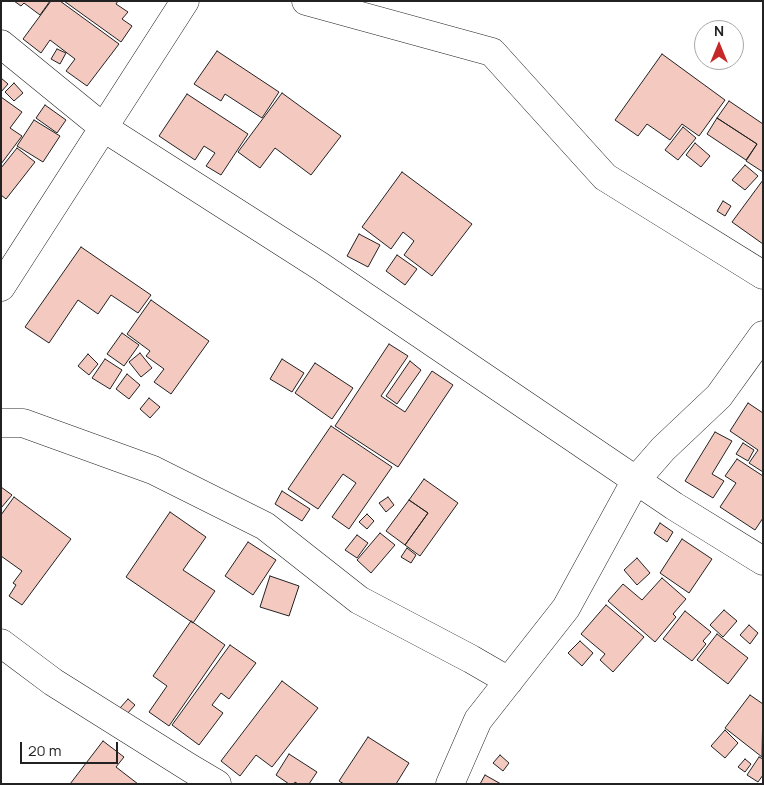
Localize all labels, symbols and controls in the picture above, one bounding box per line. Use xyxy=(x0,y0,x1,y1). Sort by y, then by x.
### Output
north arrow xyxy=(694,20,744,70)
text: N xyxy=(714,21,724,40)
scale bar xyxy=(22,732,120,764)
text: 20 m xyxy=(28,740,61,761)

